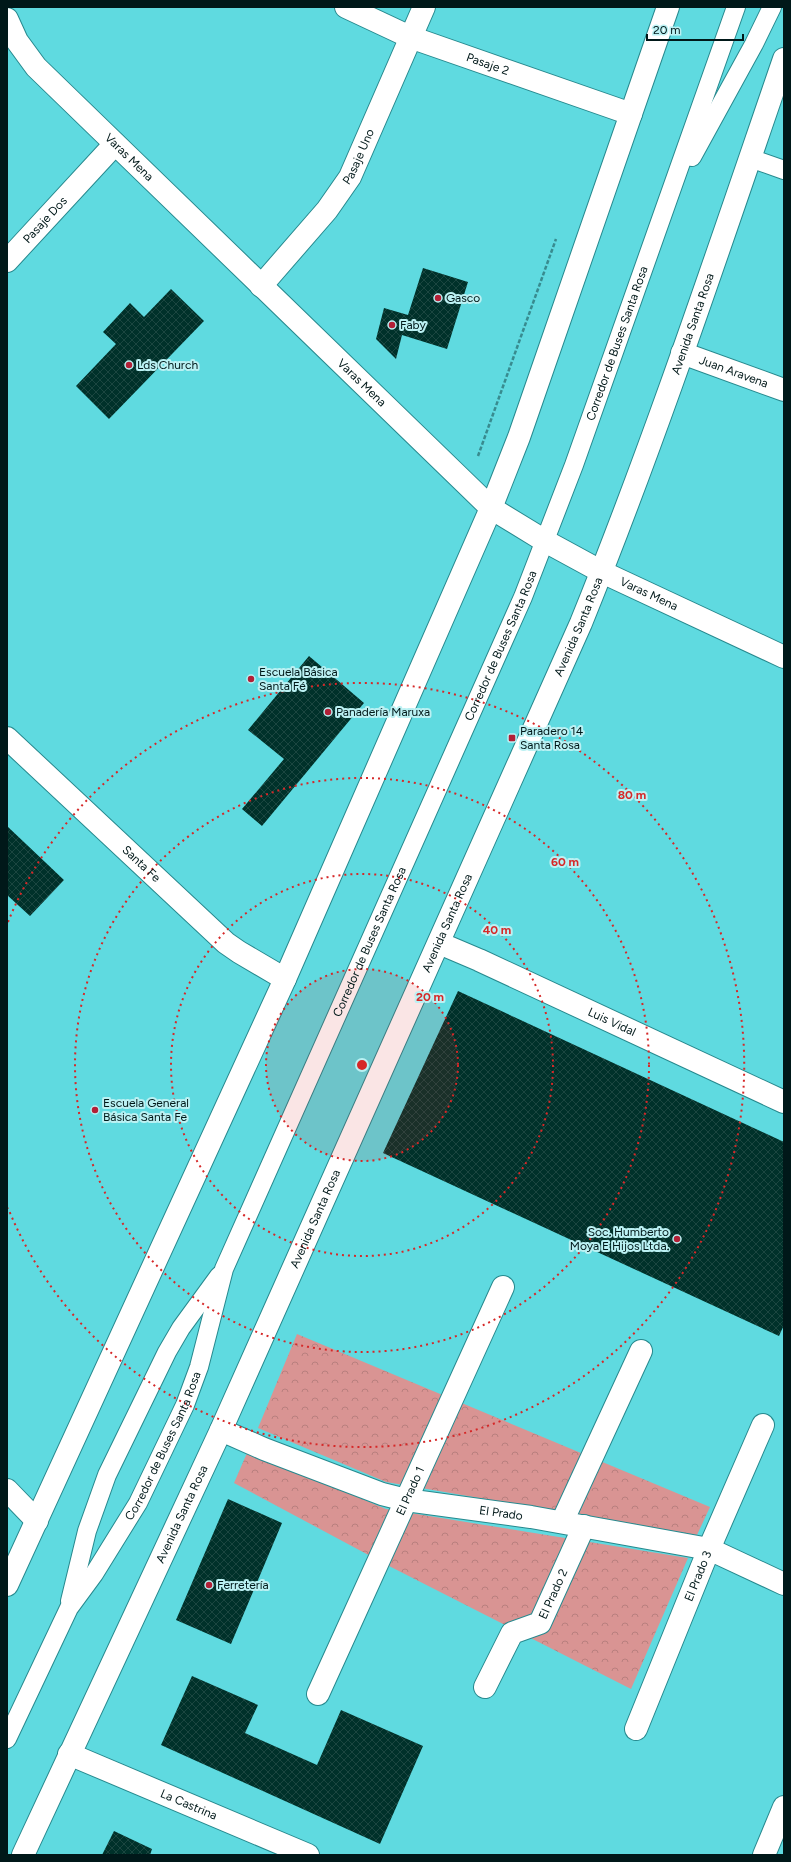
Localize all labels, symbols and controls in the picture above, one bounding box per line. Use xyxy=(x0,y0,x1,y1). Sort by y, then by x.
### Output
scale bar xyxy=(647,16,743,42)
text: 20 m xyxy=(653,23,681,37)
street label: Pasaje 2 xyxy=(465,50,511,78)
street label: Pasaje Uno xyxy=(340,127,377,187)
street label: Varas Mena xyxy=(102,131,156,184)
street label: Pasaje Dos xyxy=(20,193,70,246)
street label: Corredor de Buses Santa Rosa xyxy=(583,264,651,422)
street label: Avenida Santa Rosa xyxy=(669,271,717,376)
place label: Gasco xyxy=(446,291,480,305)
marker: Gasco xyxy=(433,293,443,303)
place label: Faby xyxy=(400,318,426,332)
marker: Faby xyxy=(387,320,397,330)
street label: Juan Aravena xyxy=(697,353,770,391)
street label: Varas Mena xyxy=(335,356,389,409)
place label: Lds Church xyxy=(137,358,198,372)
marker: Lds Church xyxy=(124,360,134,370)
street label: Corredor de Buses Santa Rosa xyxy=(462,568,540,723)
street label: Varas Mena xyxy=(618,574,680,613)
street label: Avenida Santa Rosa xyxy=(551,575,606,679)
place label: Escuela Básica Santa Fé xyxy=(259,665,338,693)
marker: Escuela Básica Santa Fé xyxy=(246,674,256,684)
place label: Panadería Maruxa xyxy=(336,705,430,719)
marker: Panadería Maruxa xyxy=(323,707,333,717)
place label: Paradero 14 Santa Rosa xyxy=(520,724,584,752)
marker: Paradero 14 Santa Rosa xyxy=(507,733,517,743)
text: 80 m xyxy=(618,788,646,802)
street label: Santa Fe xyxy=(119,843,164,885)
text: 60 m xyxy=(551,855,579,869)
street label: Corredor de Buses Santa Rosa xyxy=(330,865,409,1019)
street label: Avenida Santa Rosa xyxy=(419,872,475,974)
text: 40 m xyxy=(483,923,511,937)
text: 20 m xyxy=(416,990,444,1004)
street label: Luis Vidal xyxy=(586,1005,638,1039)
centre of rings xyxy=(355,1058,369,1072)
place label: Escuela General Básica Santa Fe xyxy=(103,1096,189,1124)
marker: Escuela General Básica Santa Fe xyxy=(90,1105,100,1115)
street label: Avenida Santa Rosa xyxy=(287,1168,343,1270)
place label: Soc. Humberto Moya E Hijos Ltda. xyxy=(570,1225,669,1253)
marker: Soc. Humberto Moya E Hijos Ltda. xyxy=(672,1234,682,1244)
street label: Corredor de Buses Santa Rosa xyxy=(122,1370,204,1523)
street label: Avenida Santa Rosa xyxy=(153,1463,211,1565)
street label: El Prado 1 xyxy=(393,1465,427,1517)
street label: El Prado xyxy=(478,1503,524,1523)
street label: El Prado 3 xyxy=(682,1549,715,1603)
street label: El Prado 2 xyxy=(536,1567,571,1621)
place label: Ferretería xyxy=(217,1578,269,1592)
marker: Ferretería xyxy=(204,1580,214,1590)
street label: La Castrina xyxy=(158,1786,219,1823)

